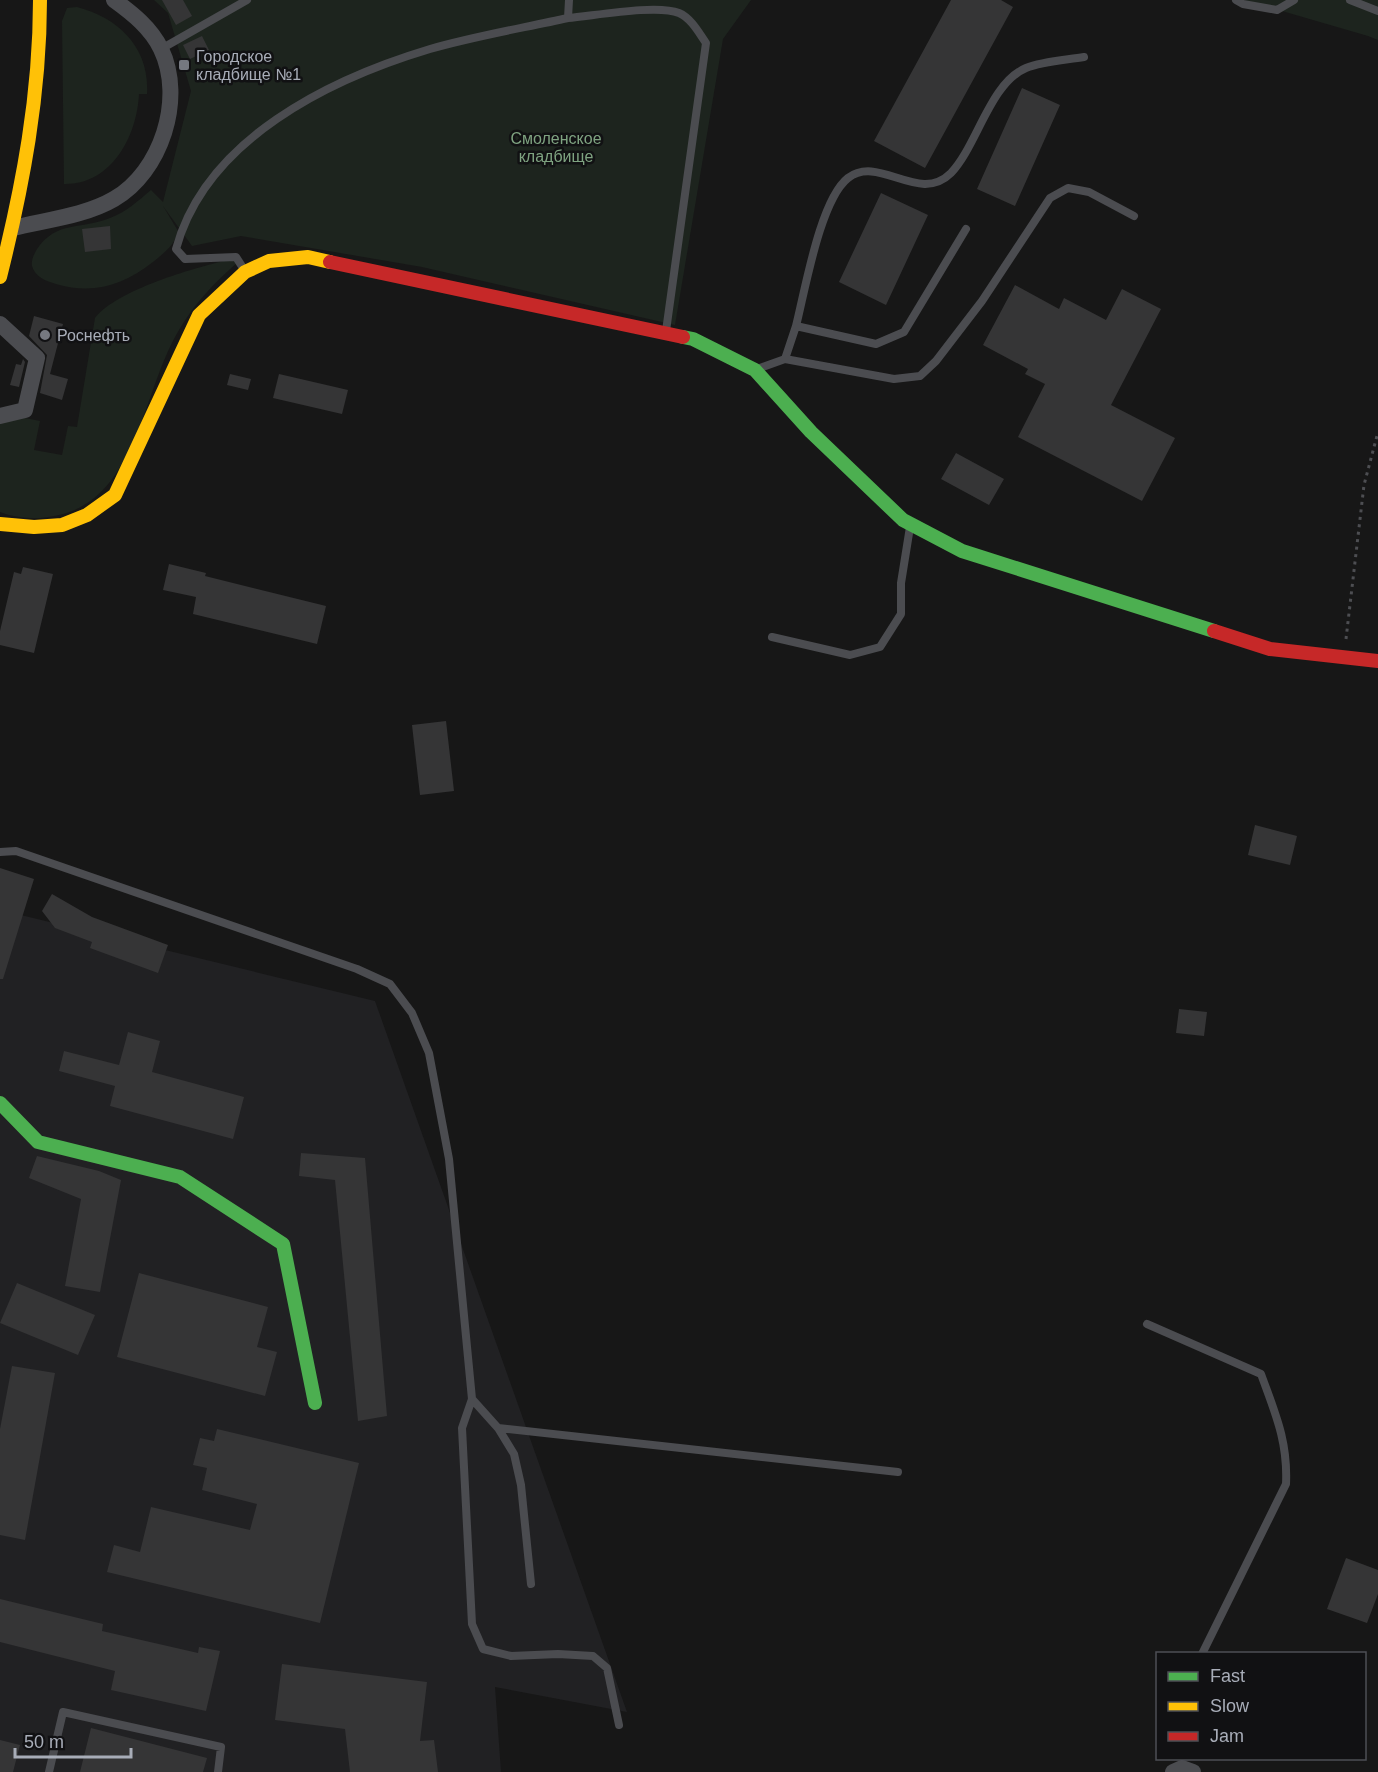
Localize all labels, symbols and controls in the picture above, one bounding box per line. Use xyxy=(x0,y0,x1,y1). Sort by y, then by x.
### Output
place label: Городское кладбище №1 xyxy=(196,48,301,83)
marker: Городское кладбище №1 xyxy=(177,58,191,72)
park label: Смоленское кладбище xyxy=(510,130,602,165)
place label: Роснефть xyxy=(57,327,130,344)
marker: Роснефть xyxy=(38,328,52,342)
legend xyxy=(1156,1652,1366,1760)
text: Fast xyxy=(1210,1666,1245,1686)
text: Slow xyxy=(1210,1696,1250,1716)
scale bar xyxy=(15,1721,130,1759)
text: Jam xyxy=(1210,1726,1244,1746)
text: 50 m xyxy=(24,1732,64,1752)

